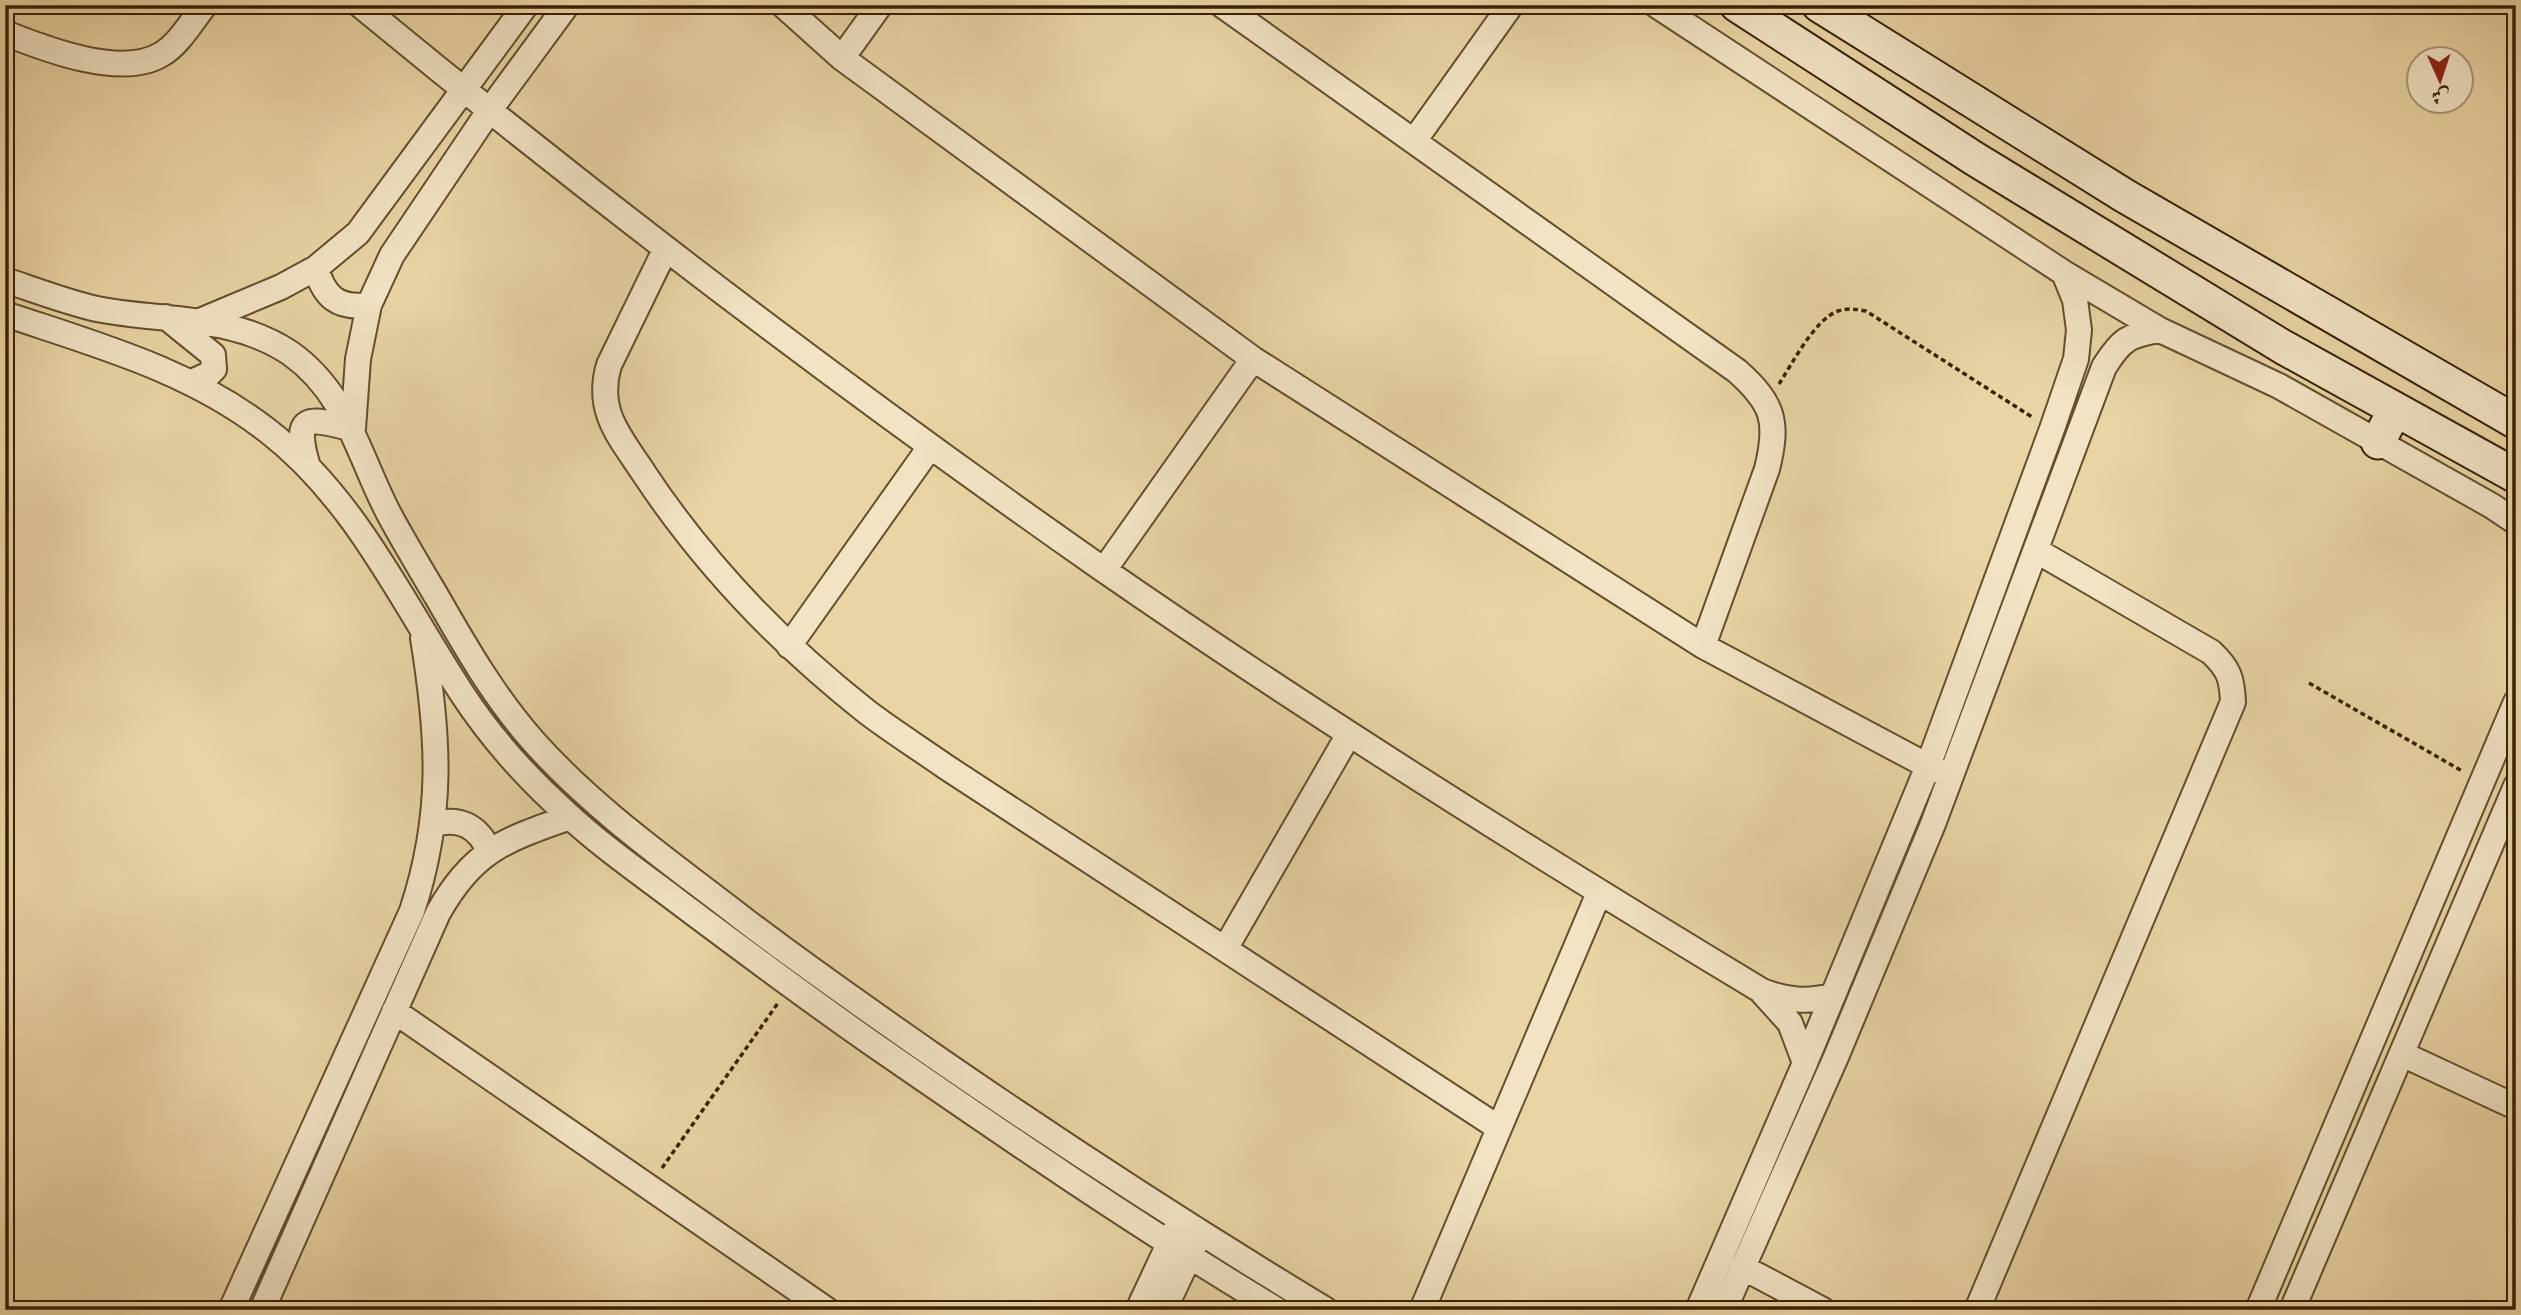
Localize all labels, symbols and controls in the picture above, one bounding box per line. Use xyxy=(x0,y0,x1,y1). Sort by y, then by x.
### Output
north arrow xyxy=(2406,46,2476,116)
text: ش xyxy=(2431,84,2451,108)

